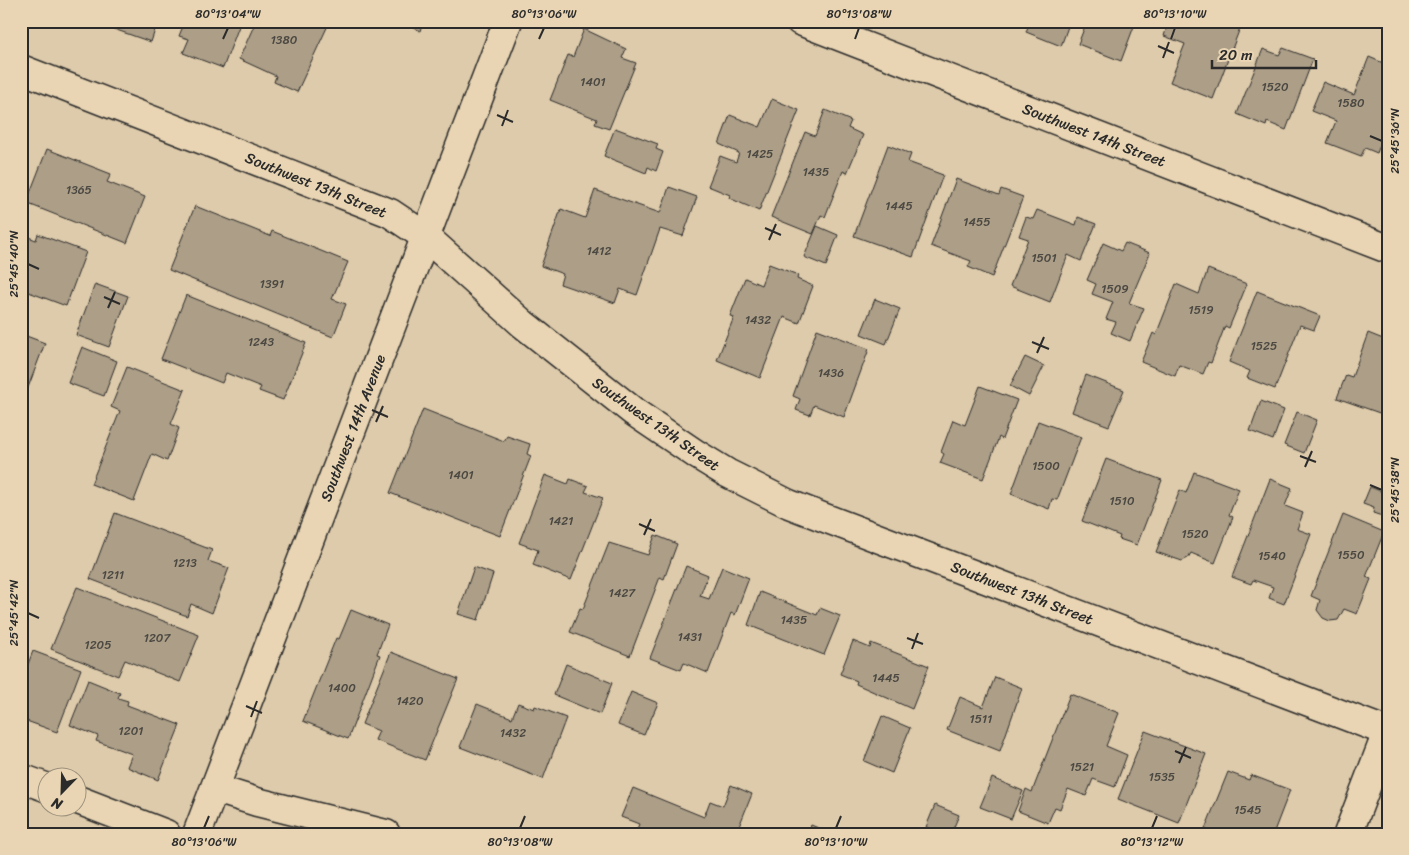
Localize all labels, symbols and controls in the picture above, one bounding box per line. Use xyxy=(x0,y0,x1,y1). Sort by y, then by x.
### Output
text: 80°13'04"W xyxy=(195,3,261,25)
text: 80°13'06"W xyxy=(512,3,577,25)
text: 80°13'08"W xyxy=(826,3,892,25)
text: 80°13'10"W xyxy=(1143,3,1207,25)
house number: 1380 xyxy=(271,29,298,51)
scale bar xyxy=(1212,38,1315,70)
text: 20 m xyxy=(1219,42,1253,68)
house number: 1401 xyxy=(580,71,606,93)
house number: 1520 xyxy=(1262,76,1289,98)
house number: 1580 xyxy=(1337,92,1365,114)
street label: Southwest 14th Street xyxy=(1018,96,1170,175)
text: 25°45'36"N xyxy=(1384,108,1406,174)
house number: 1425 xyxy=(747,143,773,165)
street label: Southwest 13th Street xyxy=(241,145,391,226)
house number: 1435 xyxy=(803,161,829,183)
house number: 1365 xyxy=(66,179,92,201)
house number: 1445 xyxy=(885,195,913,217)
house number: 1455 xyxy=(963,211,991,233)
text: 25°45'40"N xyxy=(3,230,25,298)
house number: 1412 xyxy=(587,240,611,262)
house number: 1501 xyxy=(1031,247,1057,269)
house number: 1391 xyxy=(260,273,284,295)
house number: 1509 xyxy=(1101,278,1129,300)
house number: 1519 xyxy=(1189,299,1214,321)
house number: 1432 xyxy=(745,309,771,331)
house number: 1243 xyxy=(248,331,274,353)
house number: 1525 xyxy=(1251,335,1277,357)
street label: Southwest 14th Avenue xyxy=(313,351,393,505)
house number: 1436 xyxy=(818,362,844,384)
street label: Southwest 13th Street xyxy=(587,370,726,478)
house number: 1500 xyxy=(1032,455,1060,477)
text: 25°45'38"N xyxy=(1384,456,1406,523)
house number: 1401 xyxy=(448,464,474,486)
house number: 1510 xyxy=(1109,490,1135,512)
house number: 1421 xyxy=(549,510,573,532)
house number: 1520 xyxy=(1182,523,1209,545)
house number: 1550 xyxy=(1337,544,1365,566)
house number: 1540 xyxy=(1258,545,1286,567)
house number: 1213 xyxy=(173,552,197,574)
street label: Southwest 13th Street xyxy=(947,554,1098,632)
house number: 1211 xyxy=(102,564,124,586)
text: 25°45'42"N xyxy=(3,579,25,646)
house number: 1427 xyxy=(609,582,636,604)
house number: 1435 xyxy=(781,609,807,631)
house number: 1431 xyxy=(678,626,702,648)
house number: 1207 xyxy=(144,627,171,649)
house number: 1205 xyxy=(85,634,112,656)
house number: 1445 xyxy=(872,667,900,689)
house number: 1400 xyxy=(328,677,356,699)
house number: 1420 xyxy=(396,690,424,712)
house number: 1511 xyxy=(970,708,992,730)
house number: 1201 xyxy=(119,720,143,742)
house number: 1432 xyxy=(500,722,526,744)
house number: 1521 xyxy=(1070,756,1094,778)
house number: 1535 xyxy=(1149,766,1175,788)
north arrow xyxy=(38,768,88,818)
text: N xyxy=(47,790,67,817)
house number: 1545 xyxy=(1234,799,1262,821)
text: 80°13'06"W xyxy=(172,831,237,853)
text: 80°13'08"W xyxy=(487,831,553,853)
text: 80°13'10"W xyxy=(804,831,868,853)
text: 80°13'12"W xyxy=(1121,831,1184,853)

